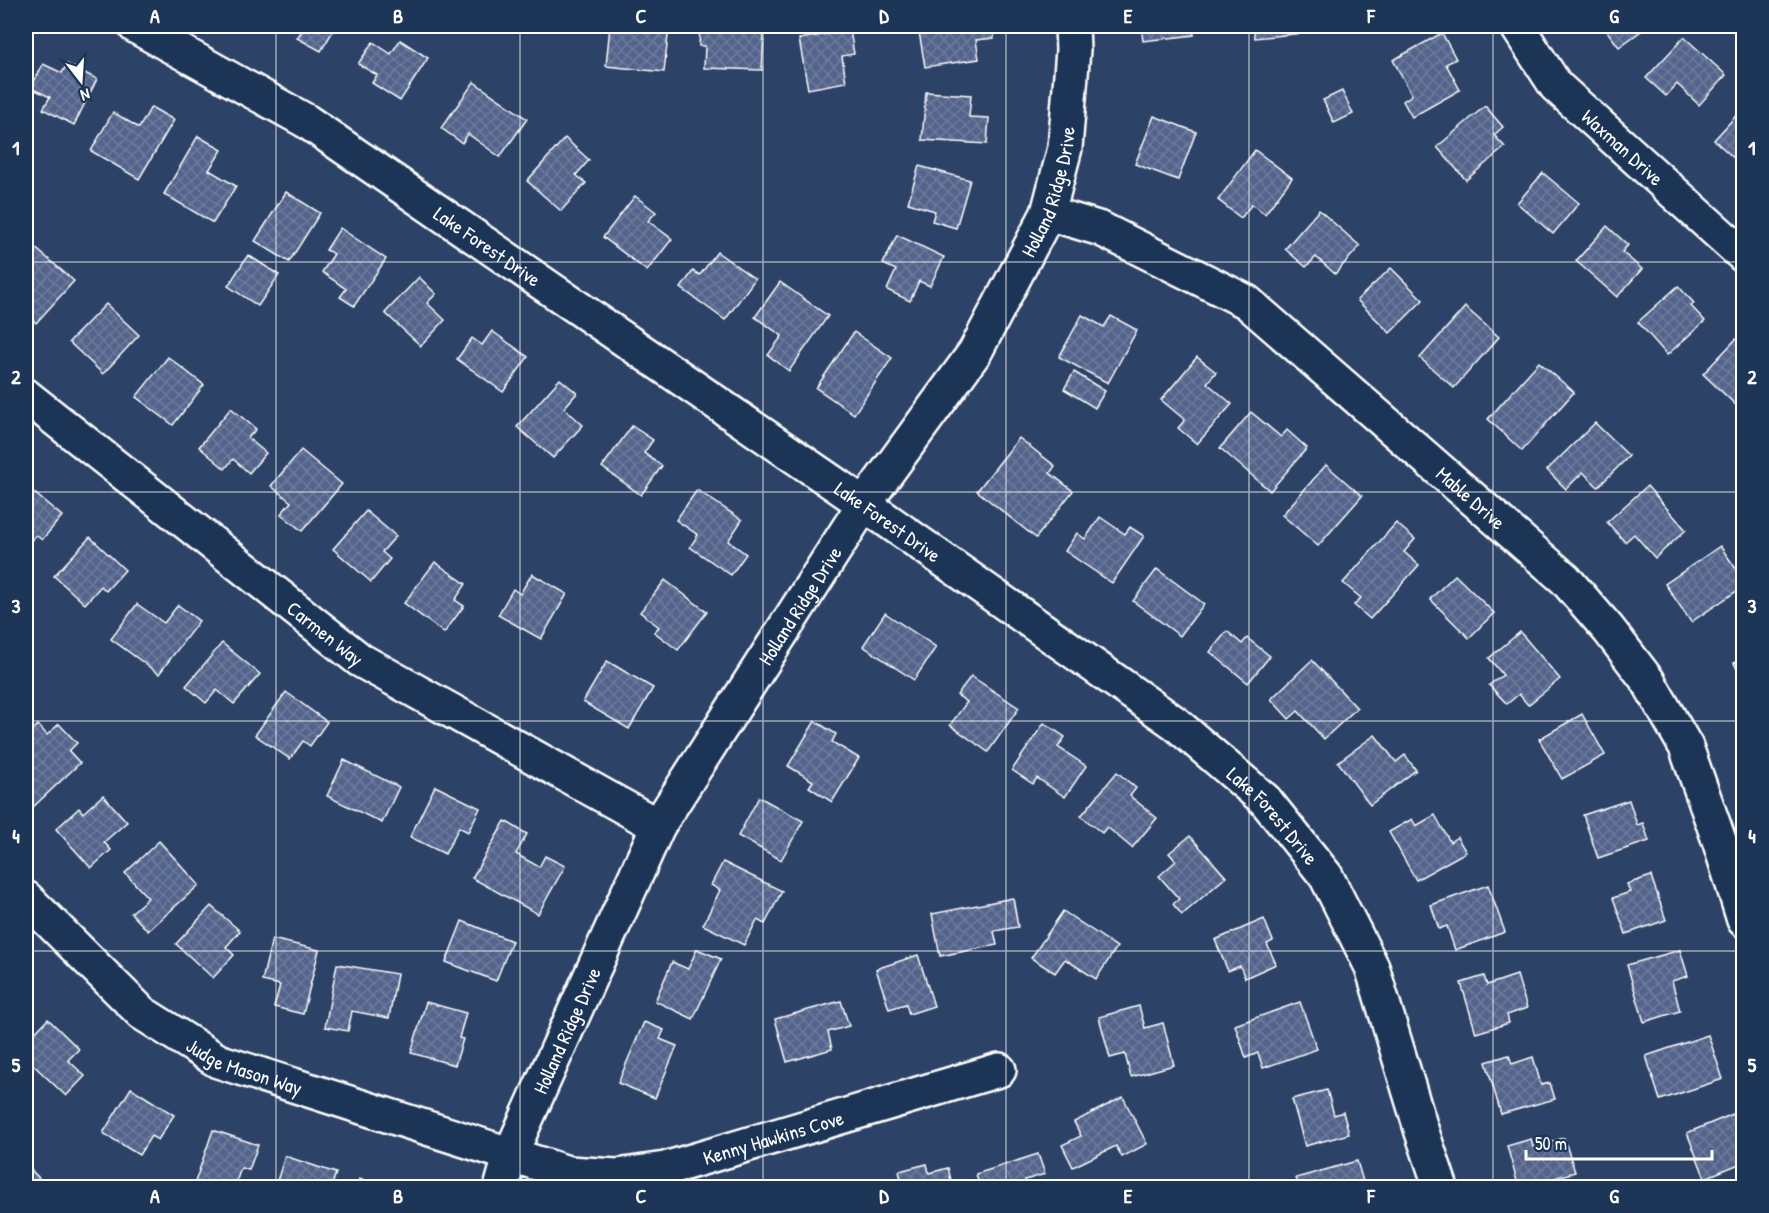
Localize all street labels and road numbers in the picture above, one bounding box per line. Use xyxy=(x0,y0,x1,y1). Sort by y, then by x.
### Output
street label: Waxman Drive xyxy=(1576,102,1670,191)
street label: Holland Ridge Drive xyxy=(1014,126,1080,261)
street label: Lake Forest Drive xyxy=(429,199,547,292)
street label: Mable Drive xyxy=(1431,460,1512,535)
street label: Lake Forest Drive xyxy=(830,474,947,568)
street label: Holland Ridge Drive xyxy=(751,541,847,670)
street label: Carmen Way xyxy=(282,594,370,671)
street label: Lake Forest Drive xyxy=(1222,760,1325,870)
street label: Holland Ridge Drive xyxy=(526,963,606,1098)
street label: Judge Mason Way xyxy=(182,1031,306,1101)
street label: Kenny Hawkins Cove xyxy=(700,1103,847,1171)

